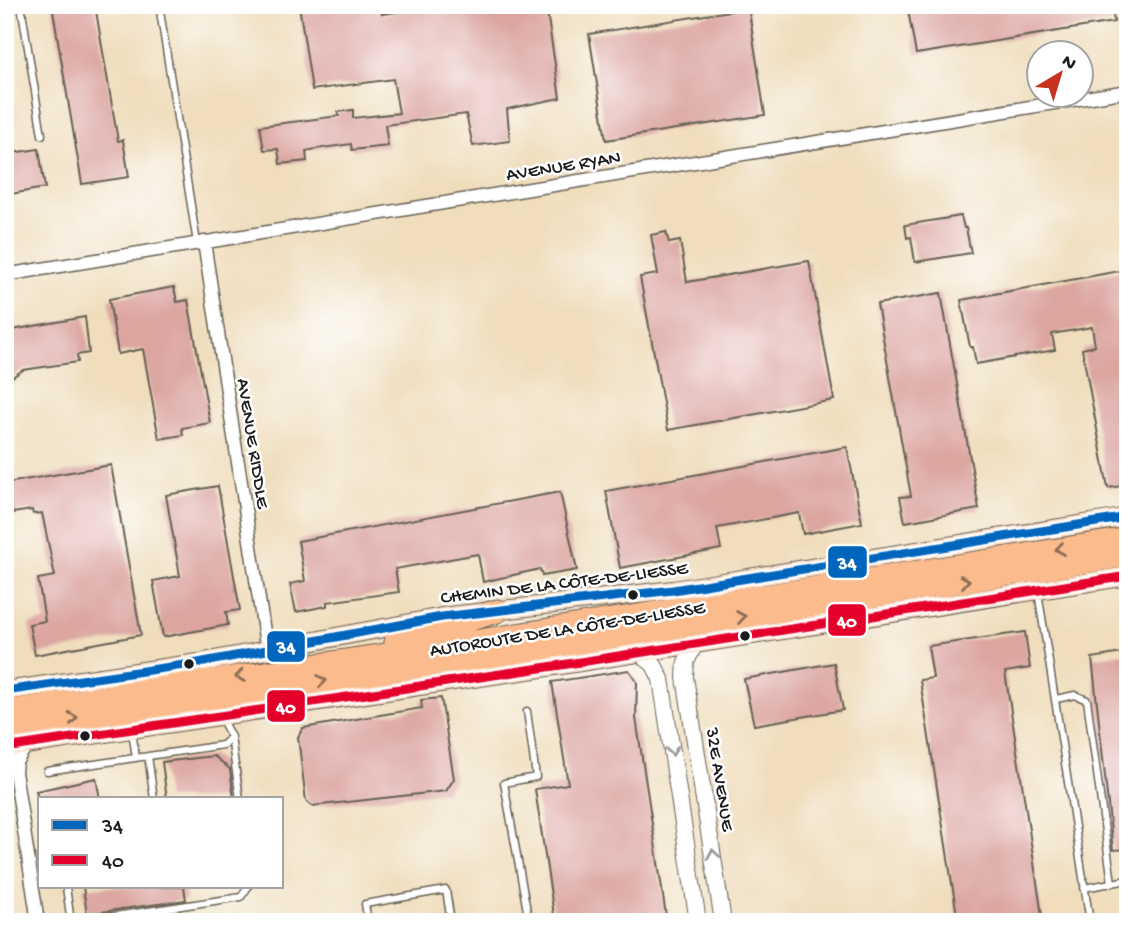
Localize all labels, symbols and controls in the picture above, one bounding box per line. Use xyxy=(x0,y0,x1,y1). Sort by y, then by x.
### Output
north arrow xyxy=(1024,38,1094,108)
text: N xyxy=(1056,50,1080,76)
street label: AVENUE RYAN xyxy=(505,147,622,188)
street label: AVENUE RIDDLE xyxy=(230,377,273,511)
one-way arrow xyxy=(1054,541,1066,556)
line badge: 34 xyxy=(827,545,868,579)
text: 34 xyxy=(837,554,857,577)
street label: CHEMIN DE LA CÔTE-DE-LIESSE xyxy=(440,558,690,611)
one-way arrow xyxy=(959,574,971,589)
unlabelled marker xyxy=(626,588,640,602)
street label: AUTOROUTE DE LA CÔTE-DE-LIESSE xyxy=(428,597,708,664)
line badge: 40 xyxy=(827,603,867,637)
one-way arrow xyxy=(735,610,746,625)
text: 40 xyxy=(836,612,857,635)
unlabelled marker xyxy=(738,629,752,643)
line badge: 34 xyxy=(266,630,306,663)
text: 34 xyxy=(276,638,296,661)
unlabelled marker xyxy=(182,657,196,671)
one-way arrow xyxy=(234,668,246,683)
one-way arrow xyxy=(316,674,328,689)
line badge: 40 xyxy=(266,689,306,723)
text: 40 xyxy=(275,698,296,721)
one-way arrow xyxy=(67,711,79,726)
street label: 32E AVENUE xyxy=(699,725,738,834)
unlabelled marker xyxy=(78,729,92,743)
one-way arrow xyxy=(664,745,679,756)
legend xyxy=(38,797,284,888)
text: 34 xyxy=(101,816,123,841)
one-way arrow xyxy=(705,848,720,860)
text: 40 xyxy=(102,851,124,876)

